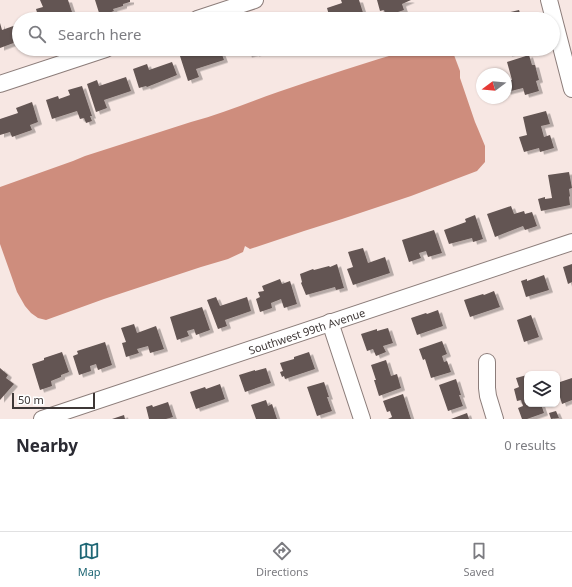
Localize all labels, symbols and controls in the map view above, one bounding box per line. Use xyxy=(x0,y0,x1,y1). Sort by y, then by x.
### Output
search box xyxy=(12,12,560,56)
icon: search xyxy=(26,23,48,45)
text: Search here xyxy=(58,24,141,44)
north arrow xyxy=(476,68,512,104)
street label: Southwest 99th Avenue xyxy=(246,304,367,357)
map controls xyxy=(524,371,560,407)
button: layers xyxy=(524,371,560,407)
scale bar xyxy=(12,391,95,410)
text: 50 m xyxy=(18,392,44,407)
text: Nearby xyxy=(16,434,78,457)
text: 0 results xyxy=(504,436,556,454)
tab: Map xyxy=(78,540,101,579)
tab: Directions xyxy=(256,540,308,579)
tab: Saved xyxy=(464,540,494,579)

